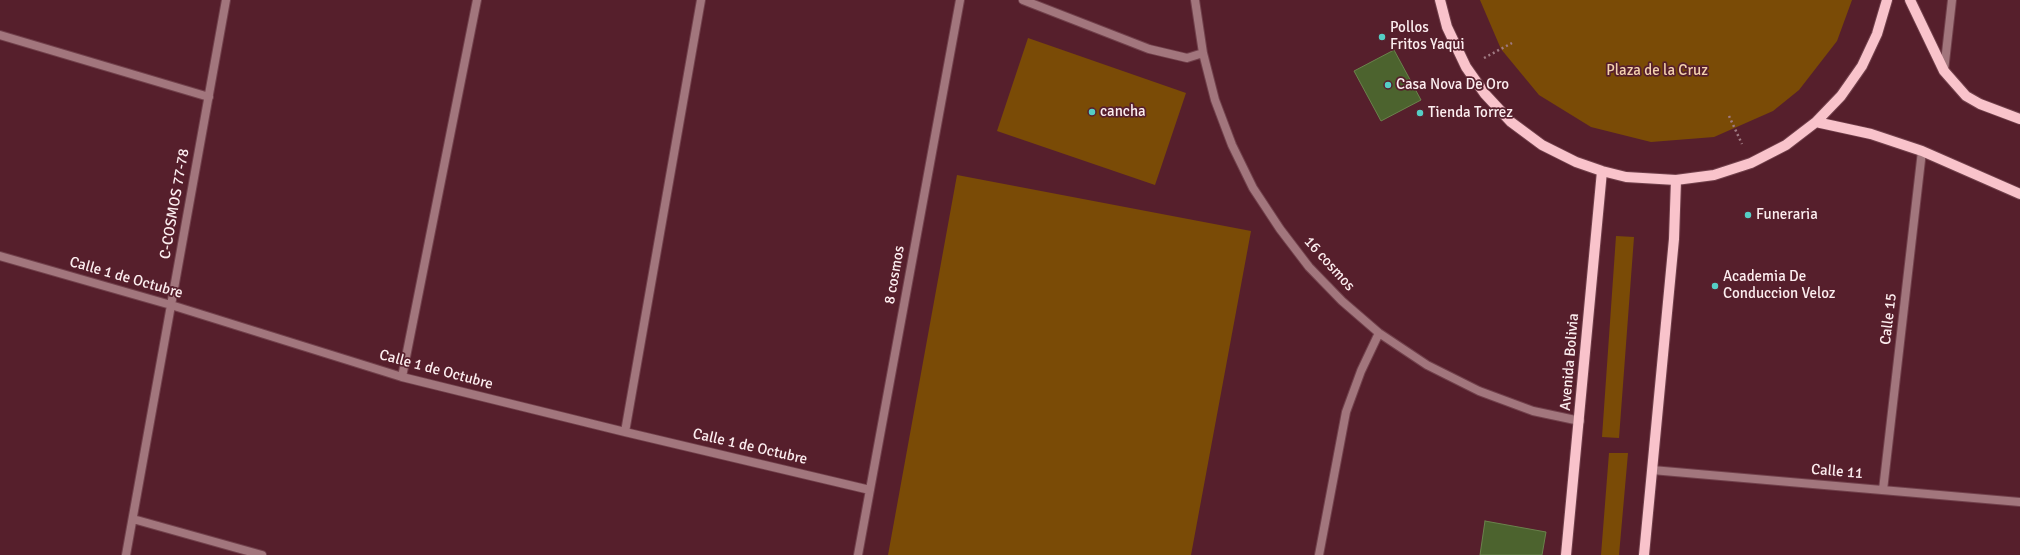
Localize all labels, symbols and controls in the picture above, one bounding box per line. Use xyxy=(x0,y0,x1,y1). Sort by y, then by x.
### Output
place label: Pollos Fritos Yaqui xyxy=(1390,19,1465,54)
marker: Pollos Fritos Yaqui xyxy=(1377,32,1387,42)
park label: Plaza de la Cruz xyxy=(1606,62,1708,80)
place label: Casa Nova De Oro xyxy=(1396,76,1509,94)
marker: Casa Nova De Oro xyxy=(1383,80,1393,90)
place label: cancha xyxy=(1100,103,1146,121)
place label: Tienda Torrez xyxy=(1428,104,1513,122)
marker: cancha xyxy=(1087,107,1097,117)
marker: Tienda Torrez xyxy=(1415,108,1425,118)
street label: C-COSMOS 77-78 xyxy=(156,147,194,261)
place label: Funeraria xyxy=(1756,206,1818,224)
marker: Funeraria xyxy=(1743,210,1753,220)
street label: 16 cosmos xyxy=(1300,233,1358,295)
street label: 8 cosmos xyxy=(881,244,909,306)
street label: Calle 1 de Octubre xyxy=(67,253,185,303)
place label: Academia De Conduccion Veloz xyxy=(1723,268,1835,303)
marker: Academia De Conduccion Veloz xyxy=(1710,281,1720,291)
street label: Calle 15 xyxy=(1877,292,1901,346)
street label: Avenida Bolivia xyxy=(1557,313,1583,411)
street label: Calle 1 de Octubre xyxy=(377,346,495,394)
street label: Calle 1 de Octubre xyxy=(691,425,809,469)
street label: Calle 11 xyxy=(1810,461,1864,483)

